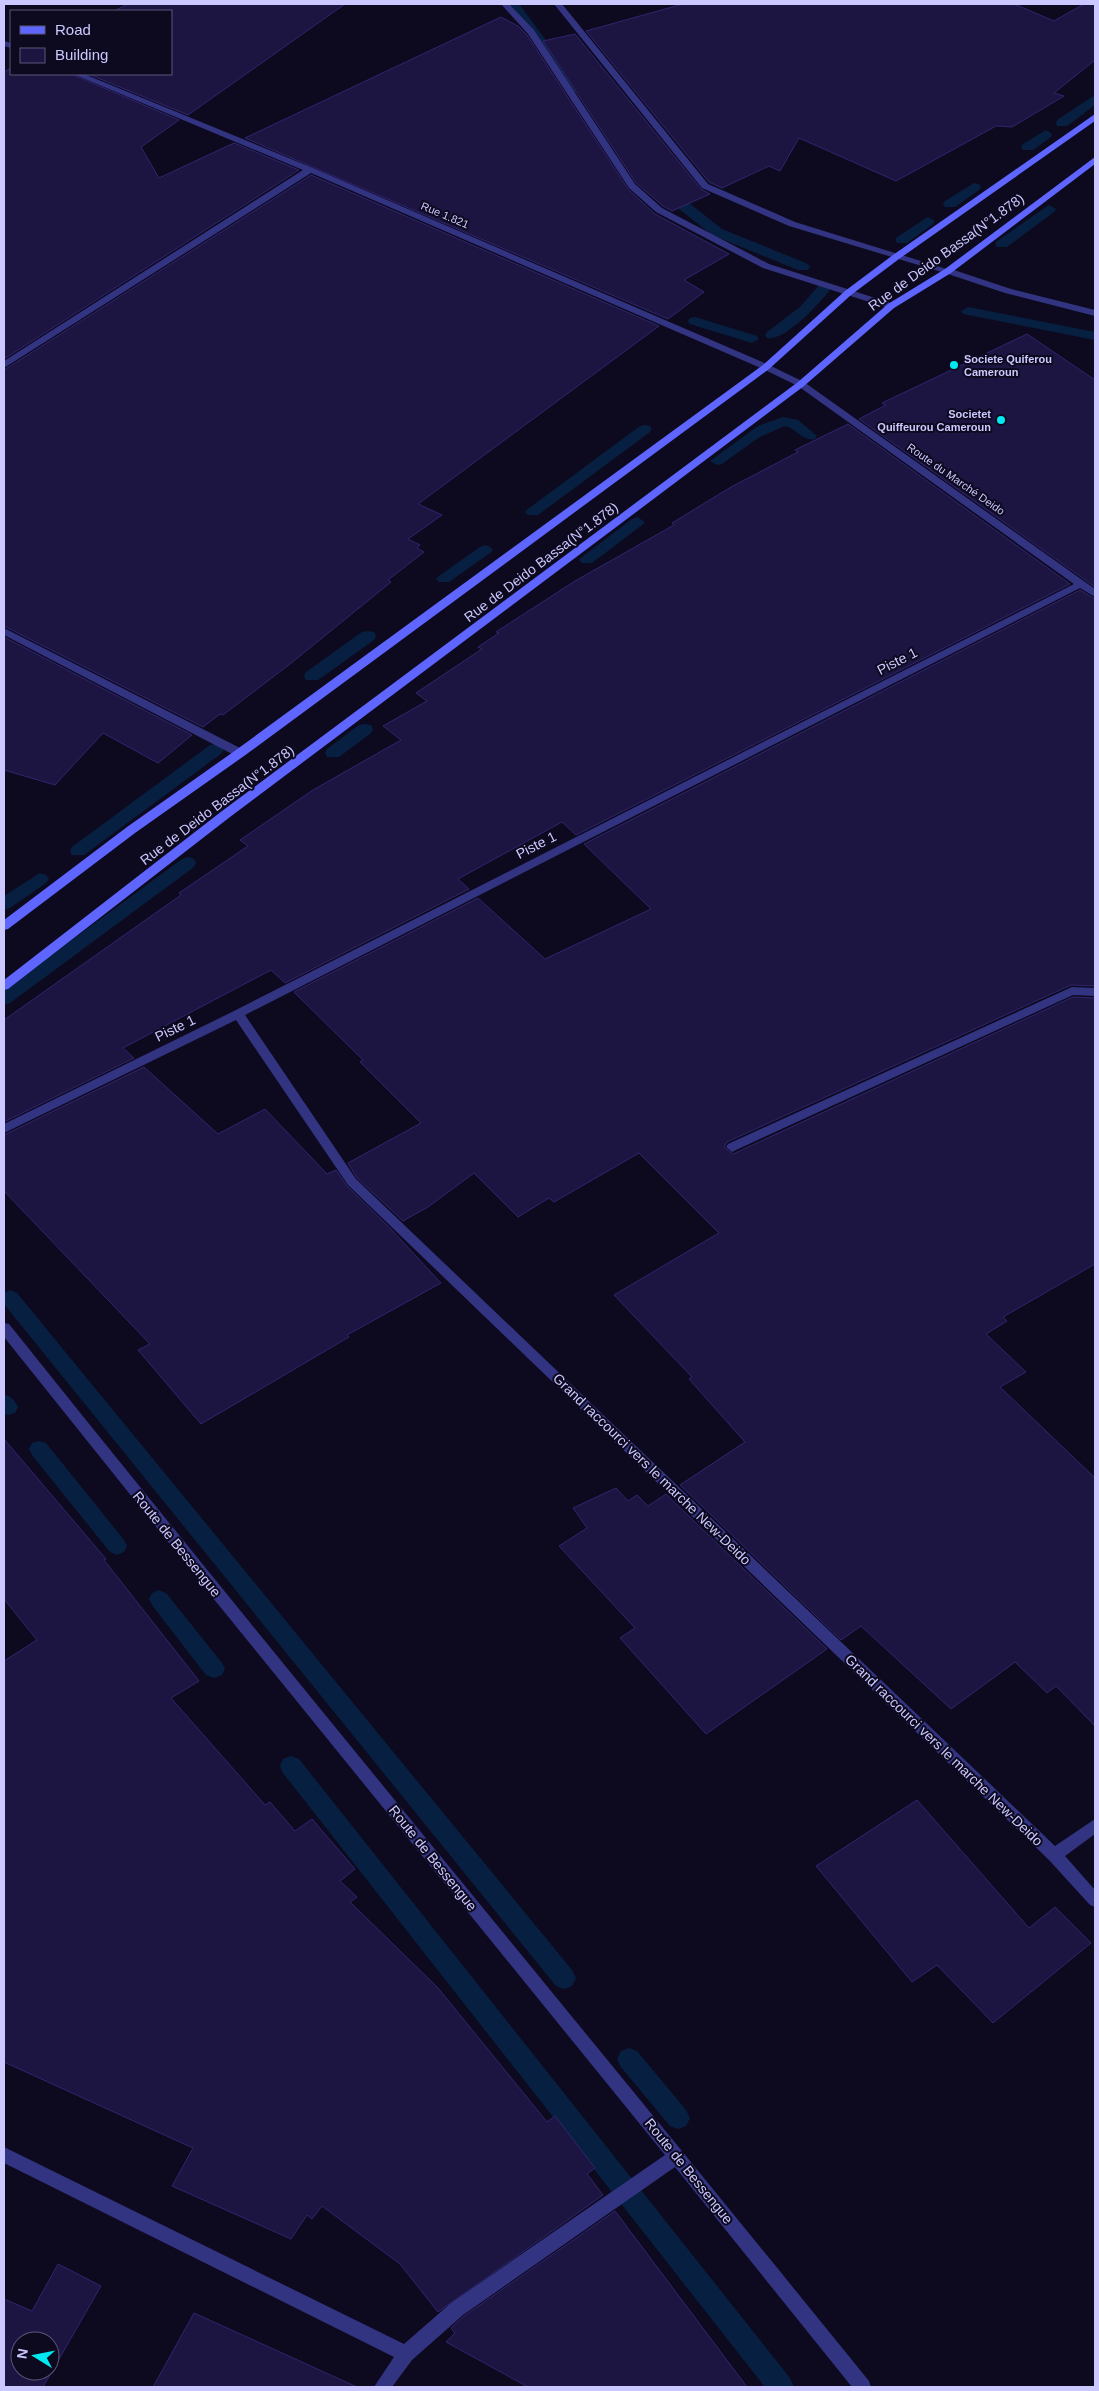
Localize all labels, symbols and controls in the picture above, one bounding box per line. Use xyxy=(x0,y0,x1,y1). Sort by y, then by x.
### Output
legend xyxy=(10,10,172,75)
text: Road xyxy=(55,21,91,38)
text: Building xyxy=(55,46,108,63)
street label: Rue de Deido Bassa(N°1.878) xyxy=(865,190,1027,314)
street label: Rue 1.821 xyxy=(419,200,471,230)
place label: Societe Quiferou Cameroun xyxy=(964,353,1052,378)
marker: Societe Quiferou Cameroun xyxy=(948,359,960,371)
place label: Societet Quiffeurou Cameroun xyxy=(877,408,991,433)
marker: Societet Quiffeurou Cameroun xyxy=(995,414,1007,426)
street label: Route du Marché Deido xyxy=(905,441,1007,517)
street label: Rue de Deido Bassa(N°1.878) xyxy=(461,499,621,625)
street label: Piste 1 xyxy=(874,644,920,678)
street label: Rue de Deido Bassa(N°1.878) xyxy=(137,742,297,868)
street label: Piste 1 xyxy=(513,828,559,862)
street label: Piste 1 xyxy=(152,1011,198,1045)
street label: Grand raccourci vers le marche New-Deido xyxy=(550,1370,754,1568)
street label: Route de Bessengue xyxy=(130,1488,224,1600)
street label: Grand raccourci vers le marche New-Deido xyxy=(842,1651,1046,1849)
street label: Route de Bessengue xyxy=(386,1802,480,1914)
street label: Route de Bessengue xyxy=(642,2115,736,2227)
north arrow xyxy=(10,2331,60,2381)
text: N xyxy=(13,2347,31,2360)

